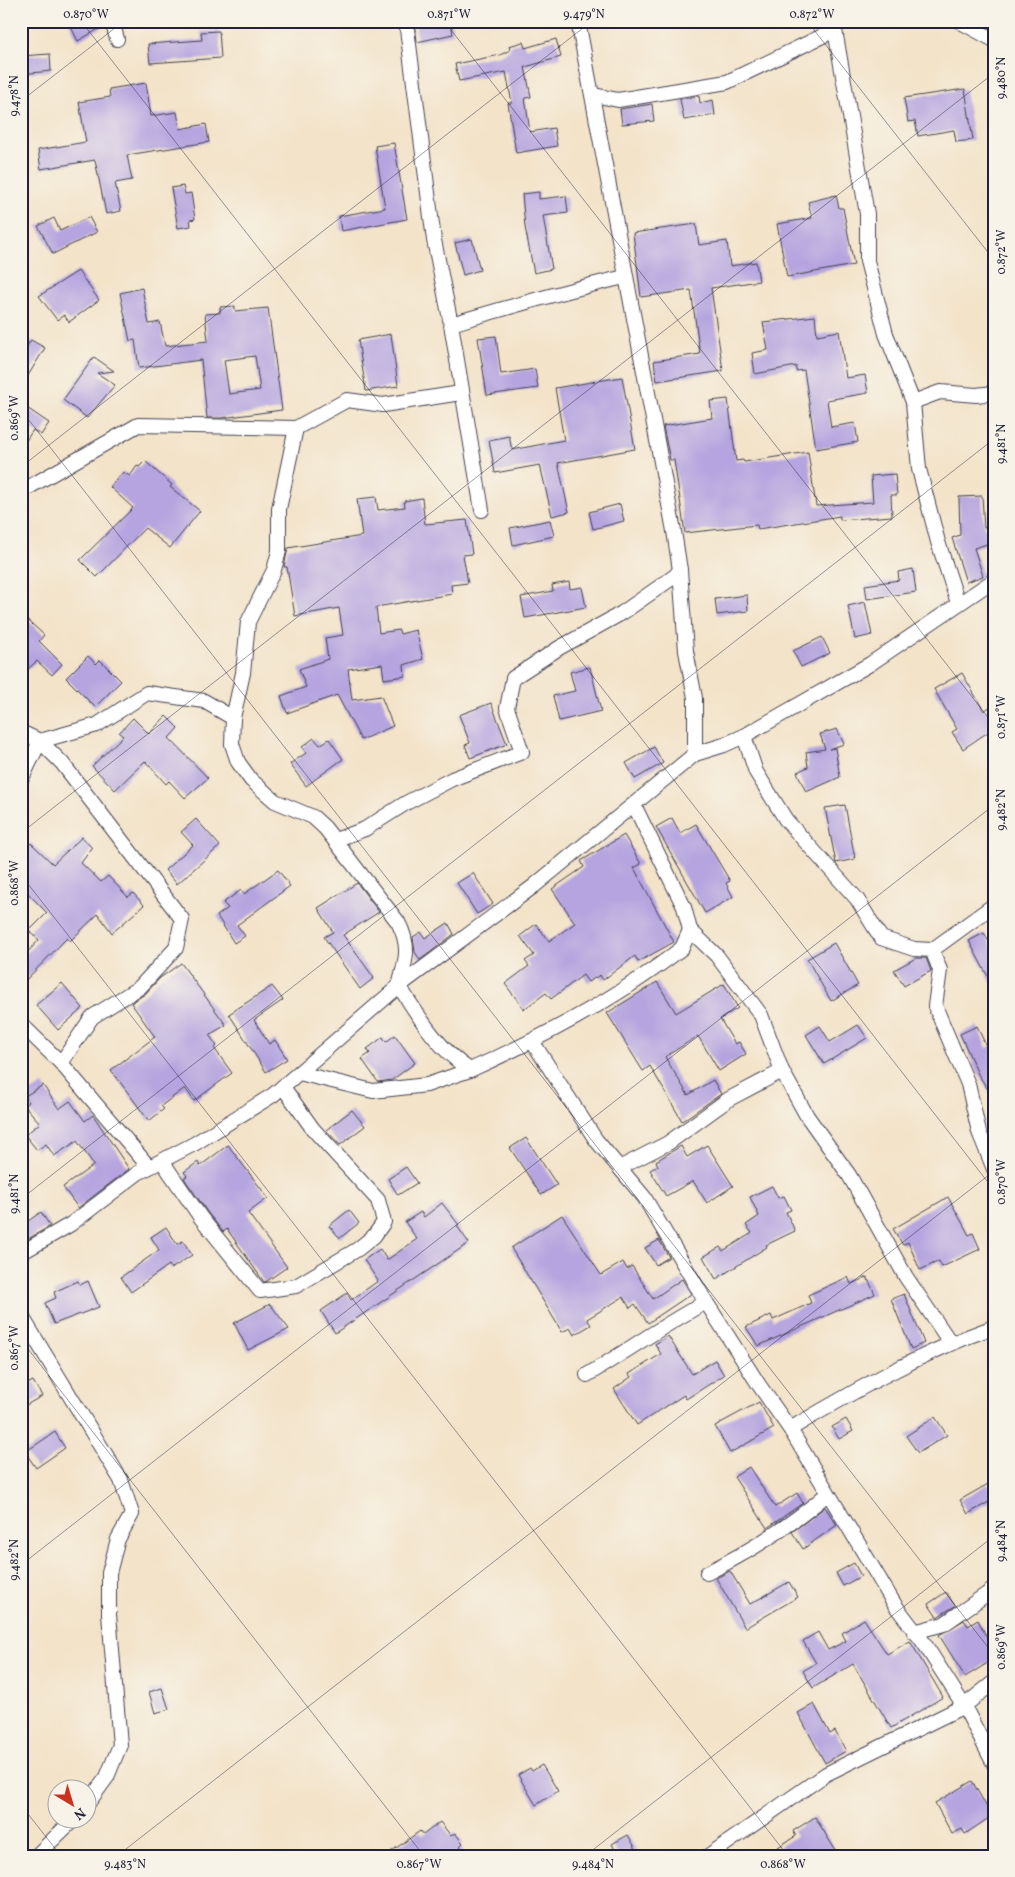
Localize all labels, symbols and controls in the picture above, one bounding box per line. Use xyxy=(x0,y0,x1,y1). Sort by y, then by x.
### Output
text: 0.870°W xyxy=(63,7,109,23)
text: 0.871°W xyxy=(427,7,471,23)
text: 9.479°N xyxy=(563,7,605,23)
text: 0.872°W xyxy=(789,7,835,23)
text: 9.480°N xyxy=(994,57,1010,99)
text: 9.478°N xyxy=(7,75,23,117)
text: 0.872°W xyxy=(994,229,1010,275)
text: 0.869°W xyxy=(7,395,23,441)
text: 9.481°N xyxy=(994,424,1010,464)
text: 0.871°W xyxy=(994,695,1010,739)
text: 9.482°N xyxy=(994,789,1010,831)
text: 0.868°W xyxy=(7,860,23,906)
text: 0.870°W xyxy=(994,1159,1010,1205)
text: 9.481°N xyxy=(7,1174,23,1214)
text: 0.867°W xyxy=(7,1325,23,1371)
text: 9.484°N xyxy=(994,1520,1010,1562)
text: 9.482°N xyxy=(7,1539,23,1581)
text: 0.869°W xyxy=(994,1624,1010,1670)
north arrow xyxy=(48,1780,98,1830)
text: N xyxy=(69,1802,89,1824)
text: 9.483°N xyxy=(104,1857,146,1873)
text: 0.867°W xyxy=(396,1857,442,1873)
text: 9.484°N xyxy=(572,1857,614,1873)
text: 0.868°W xyxy=(760,1857,806,1873)

